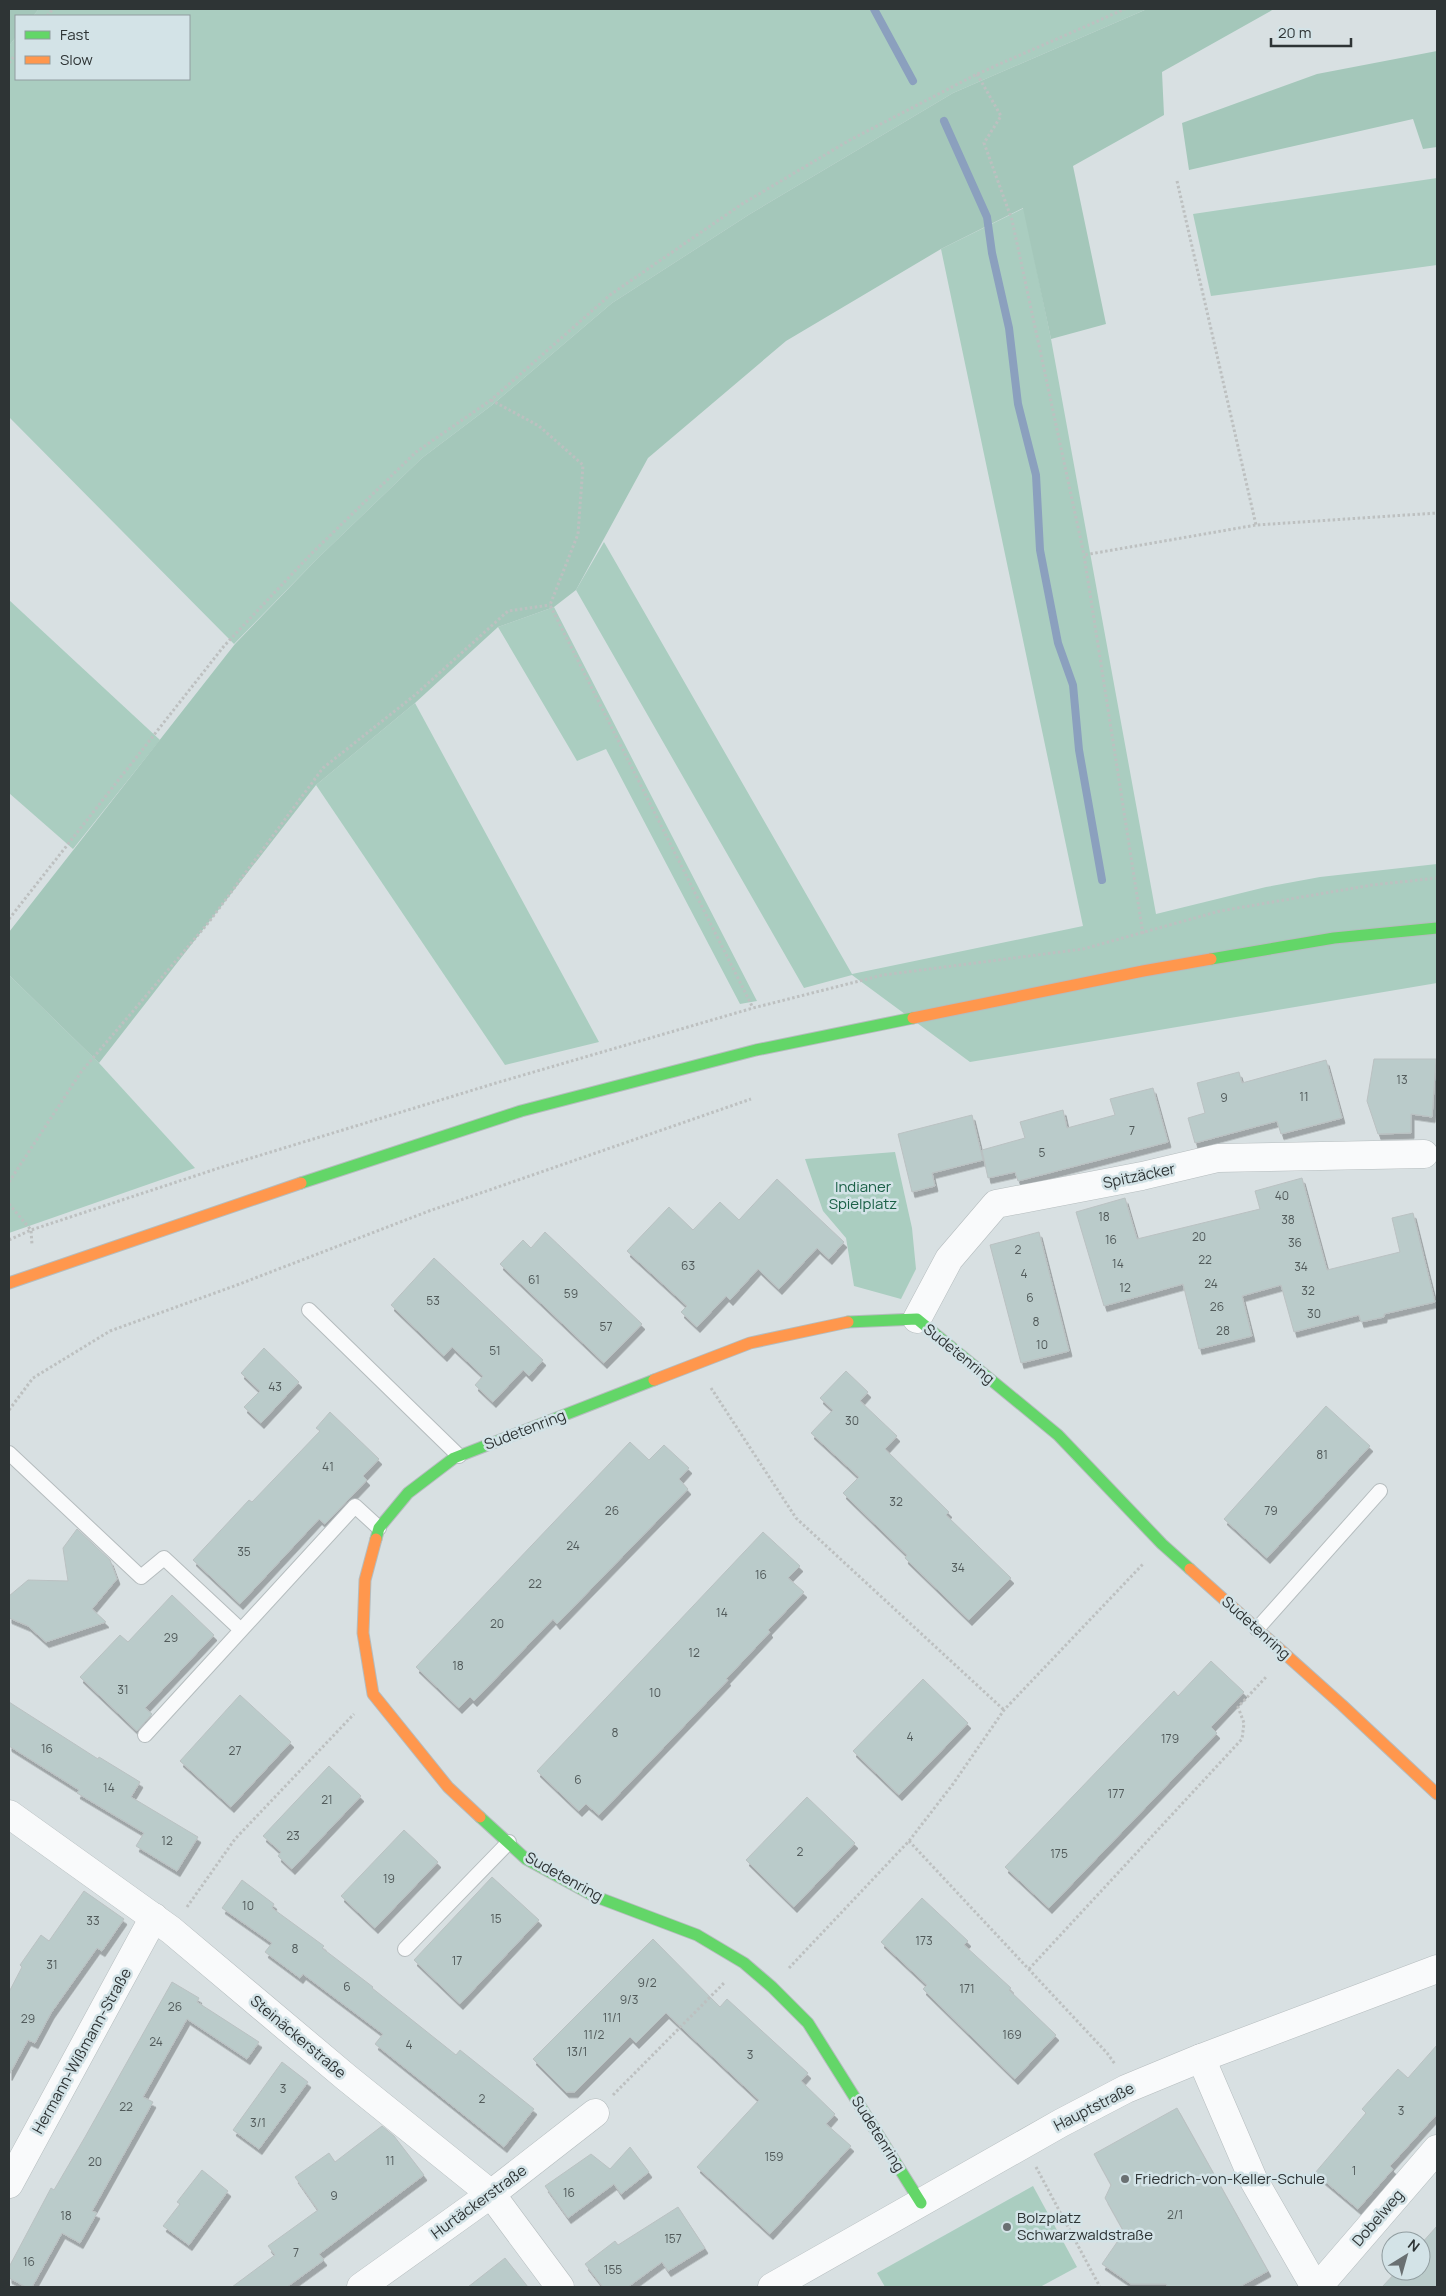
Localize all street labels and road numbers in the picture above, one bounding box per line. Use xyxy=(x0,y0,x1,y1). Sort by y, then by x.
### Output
street label: Spitzäcker xyxy=(1101,1158,1177,1193)
street label: Sudetenring xyxy=(919,1318,999,1389)
street label: Sudetenring xyxy=(481,1404,569,1455)
street label: Sudetenring xyxy=(1217,1591,1295,1664)
street label: Sudetenring xyxy=(522,1847,607,1907)
street label: Hermann-Wißmann-Straße xyxy=(27,1964,136,2138)
street label: Steinäckerstraße xyxy=(246,1990,351,2083)
street label: Hauptstraße xyxy=(1050,2077,1138,2136)
street label: Sudetenring xyxy=(847,2092,910,2176)
street label: Hurtäckerstraße xyxy=(427,2160,531,2243)
street label: Dobelweg xyxy=(1347,2185,1408,2251)

